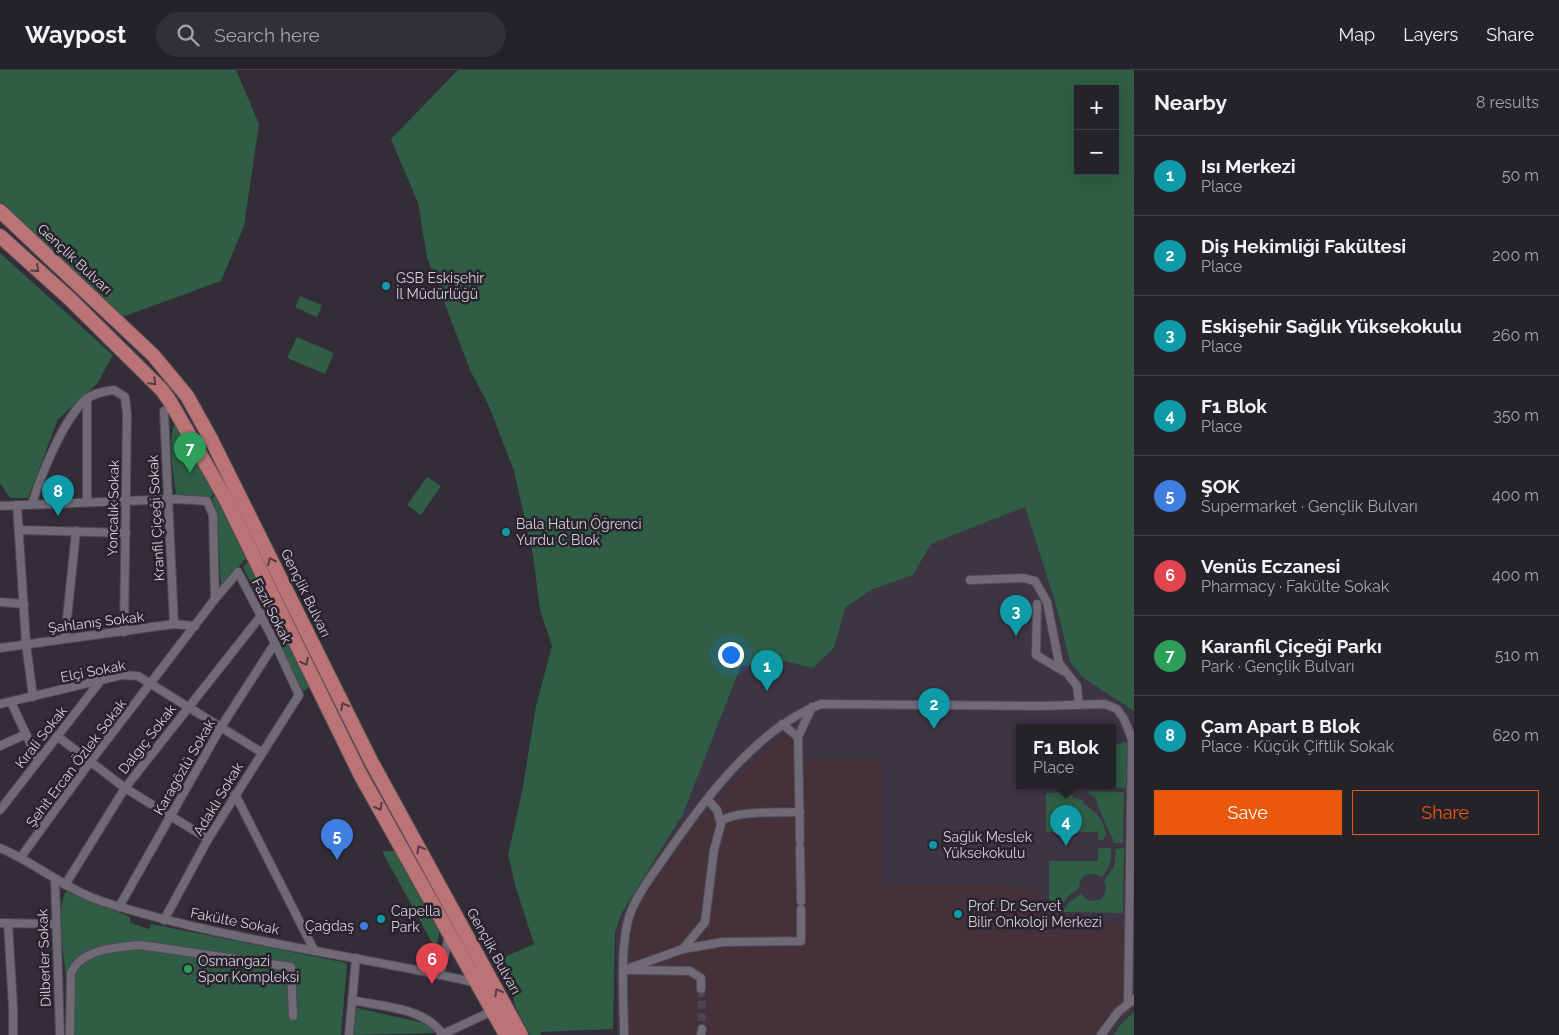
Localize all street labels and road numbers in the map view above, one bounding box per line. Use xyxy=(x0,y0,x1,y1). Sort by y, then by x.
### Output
street label: Gençlik Bulvarı xyxy=(34,220,116,298)
street label: Kranfil Çiçeği Sokak xyxy=(145,454,167,582)
street label: Yoncalık Sokak xyxy=(104,459,122,557)
street label: Gençlik Bulvarı xyxy=(278,546,334,640)
street label: Fazıl Sokak xyxy=(249,576,296,647)
street label: Şahlanış Sokak xyxy=(47,608,145,636)
street label: Elçi Sokak xyxy=(59,657,127,685)
street label: Şehit Ercan Özlek Sokak xyxy=(21,694,130,830)
street label: Dalgıç Sokak xyxy=(115,701,179,777)
street label: Kırali Sokak xyxy=(12,702,71,771)
street label: Karagözlü Sokak xyxy=(150,716,218,818)
street label: Adaklı Sokak xyxy=(190,759,246,839)
street label: Fakülte Sokak xyxy=(189,905,281,938)
street label: Gençlik Bulvarı xyxy=(464,905,524,997)
street label: Dilberler Sokak xyxy=(34,908,54,1007)

